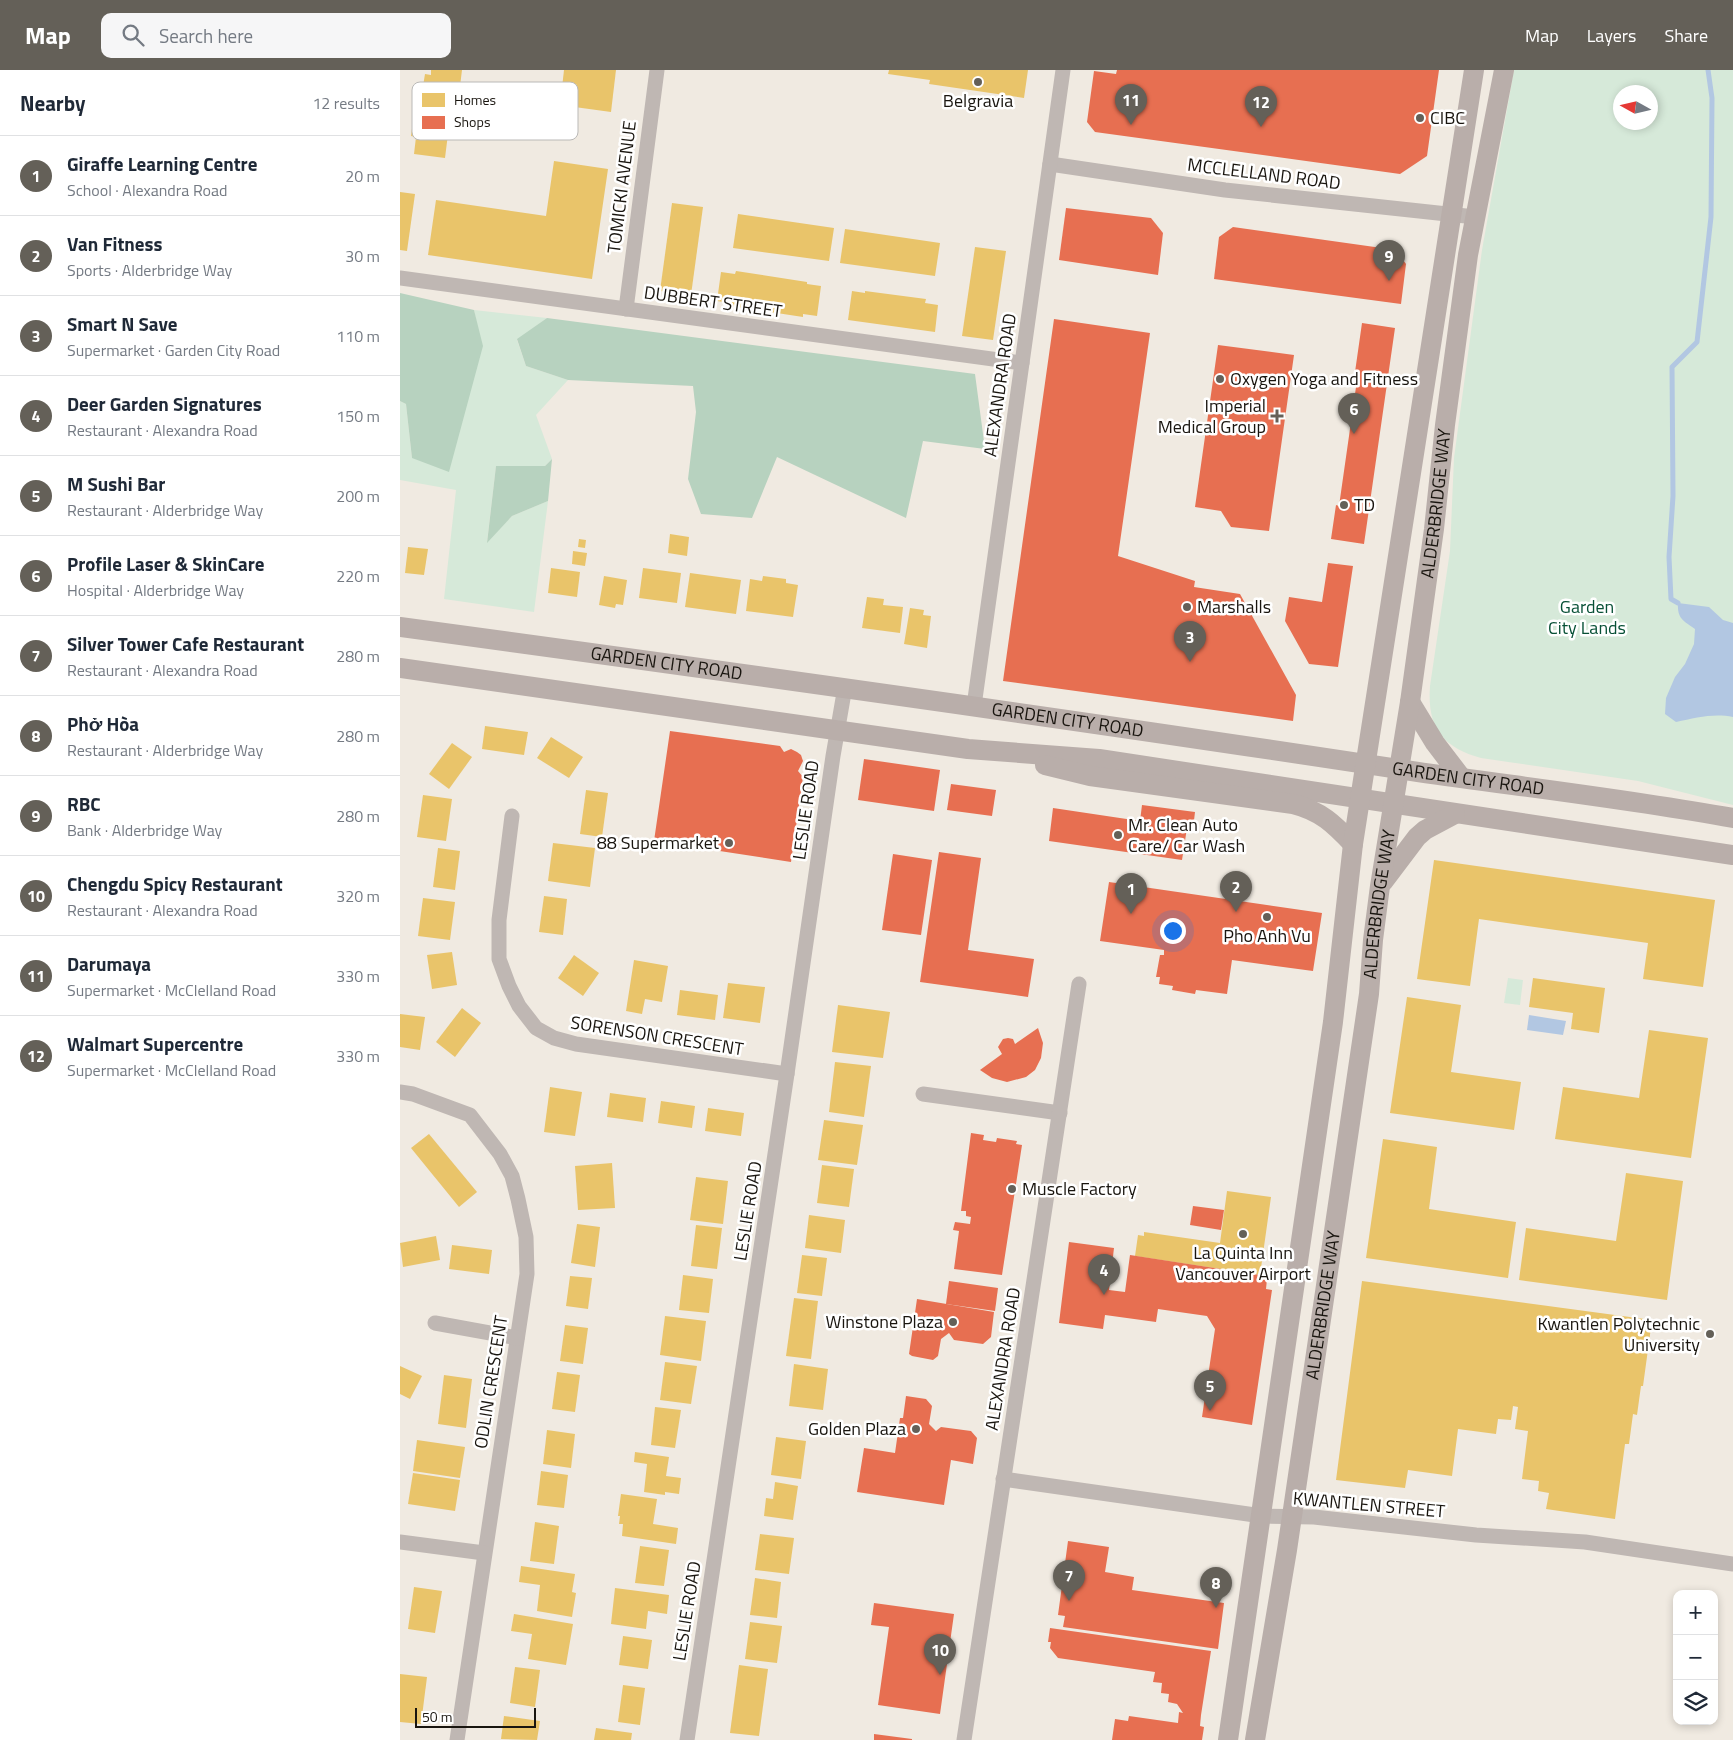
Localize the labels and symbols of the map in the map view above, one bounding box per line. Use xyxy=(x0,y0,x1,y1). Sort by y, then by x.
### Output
marker: Belgravia xyxy=(972,76,984,88)
legend xyxy=(412,82,578,140)
pin: 11 xyxy=(1115,84,1147,125)
north arrow xyxy=(1613,85,1658,130)
pin: 12 xyxy=(1245,86,1277,127)
place label: Belgravia xyxy=(943,87,1013,114)
text: Homes xyxy=(454,89,496,110)
place label: CIBC xyxy=(1430,104,1465,131)
text: Shops xyxy=(454,111,490,132)
marker: CIBC xyxy=(1414,112,1426,124)
street label: TOMICKI AVENUE xyxy=(600,119,643,255)
street label: MCCLELLAND ROAD xyxy=(1186,151,1342,196)
pin: 9 xyxy=(1373,240,1405,281)
street label: DUBBERT STREET xyxy=(642,278,784,325)
street label: ALEXANDRA ROAD xyxy=(976,311,1023,458)
place label: Oxygen Yoga and Fitness xyxy=(1230,365,1418,392)
marker: Oxygen Yoga and Fitness xyxy=(1214,373,1226,385)
place label: Imperial Medical Group xyxy=(1158,392,1266,440)
pin: 6 xyxy=(1338,393,1370,434)
marker: Imperial Medical Group xyxy=(1270,409,1284,423)
street label: ALDERBRIDGE WAY xyxy=(1413,427,1458,580)
place label: TD xyxy=(1354,491,1375,518)
marker: TD xyxy=(1338,499,1350,511)
place label: Marshalls xyxy=(1197,593,1271,620)
park label: Garden City Lands xyxy=(1548,593,1626,641)
marker: Marshalls xyxy=(1181,601,1193,613)
pin: 3 xyxy=(1174,621,1206,662)
street label: GARDEN CITY ROAD xyxy=(589,639,744,687)
street label: GARDEN CITY ROAD xyxy=(990,695,1145,744)
street label: GARDEN CITY ROAD xyxy=(1390,754,1546,802)
street label: LESLIE ROAD xyxy=(785,758,826,861)
place label: Mr. Clean Auto Care/ Car Wash xyxy=(1128,811,1245,859)
street label: ALDERBRIDGE WAY xyxy=(1356,827,1402,980)
place label: 88 Supermarket xyxy=(597,829,720,856)
marker: Mr. Clean Auto Care/ Car Wash xyxy=(1112,829,1124,841)
marker: 88 Supermarket xyxy=(723,837,735,849)
pin: 2 xyxy=(1220,871,1252,912)
pin: 1 xyxy=(1115,873,1147,914)
marker: Pho Anh Vu xyxy=(1261,911,1273,923)
your location xyxy=(1160,918,1186,944)
place label: Pho Anh Vu xyxy=(1223,922,1311,949)
street label: SORENSON CRESCENT xyxy=(569,1009,746,1063)
street label: LESLIE ROAD xyxy=(726,1159,769,1263)
place label: Muscle Factory xyxy=(1022,1175,1137,1202)
marker: Muscle Factory xyxy=(1006,1183,1018,1195)
marker: La Quinta Inn Vancouver Airport xyxy=(1237,1228,1249,1240)
street label: ALDERBRIDGE WAY xyxy=(1298,1229,1347,1382)
place label: La Quinta Inn Vancouver Airport xyxy=(1175,1239,1312,1287)
pin: 4 xyxy=(1088,1254,1120,1295)
street label: ALEXANDRA ROAD xyxy=(978,1285,1027,1432)
place label: Winstone Plaza xyxy=(825,1308,943,1335)
place label: Kwantlen Polytechnic University xyxy=(1537,1310,1700,1358)
street label: ODLIN CRESCENT xyxy=(467,1313,514,1451)
marker: Winstone Plaza xyxy=(947,1316,959,1328)
marker: Kwantlen Polytechnic University xyxy=(1704,1328,1716,1340)
pin: 5 xyxy=(1194,1370,1226,1411)
place label: Golden Plaza xyxy=(808,1415,906,1442)
marker: Golden Plaza xyxy=(910,1423,922,1435)
street label: KWANTLEN STREET xyxy=(1292,1484,1447,1525)
street label: LESLIE ROAD xyxy=(665,1559,708,1663)
pin: 7 xyxy=(1053,1560,1085,1601)
pin: 8 xyxy=(1200,1567,1232,1608)
pin: 10 xyxy=(924,1634,956,1675)
scale bar xyxy=(415,1705,536,1728)

